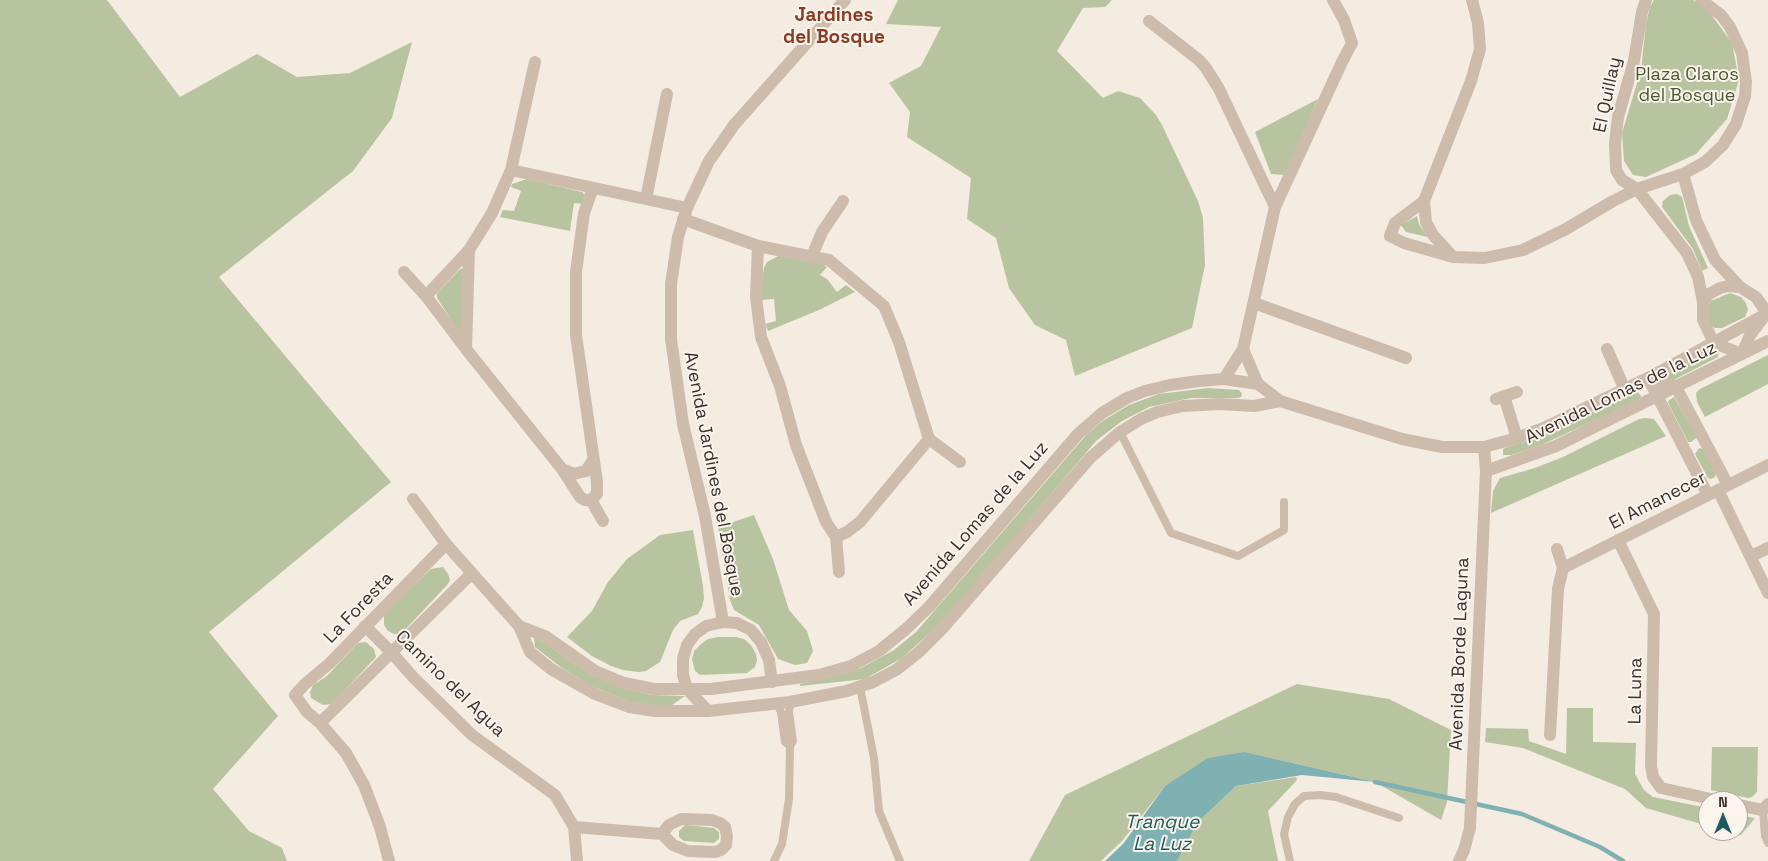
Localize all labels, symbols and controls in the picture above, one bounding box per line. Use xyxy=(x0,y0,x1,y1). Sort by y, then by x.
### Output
district label: Jardines del Bosque xyxy=(783,5,885,49)
street label: El Quillay xyxy=(1589,55,1627,135)
park label: Plaza Claros del Bosque xyxy=(1635,64,1739,106)
street label: Avenida Lomas de la Luz xyxy=(1522,337,1720,449)
street label: Avenida Jardines del Bosque xyxy=(679,350,747,598)
street label: Avenida Lomas de la Luz xyxy=(899,438,1053,610)
street label: El Amanecer xyxy=(1606,467,1710,535)
street label: Avenida Borde Laguna xyxy=(1446,557,1474,751)
street label: La Foresta xyxy=(320,568,398,648)
street label: Camino del Agua xyxy=(391,626,509,742)
street label: La Luna xyxy=(1625,657,1647,725)
north arrow xyxy=(1698,791,1748,841)
text: N xyxy=(1718,793,1728,811)
water label: Tranque La Luz xyxy=(1125,812,1199,856)

